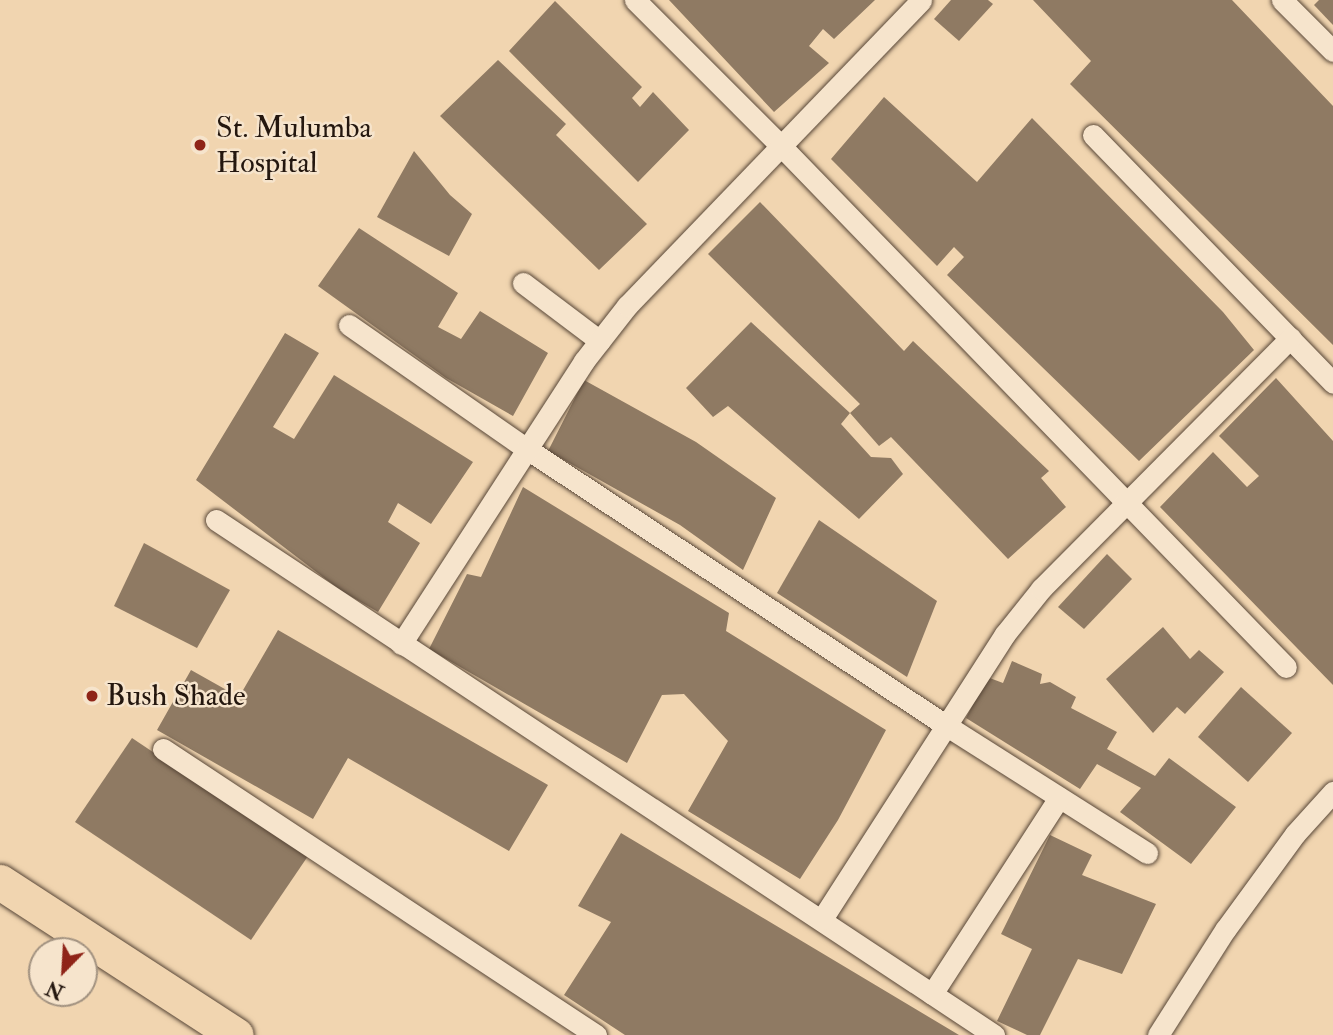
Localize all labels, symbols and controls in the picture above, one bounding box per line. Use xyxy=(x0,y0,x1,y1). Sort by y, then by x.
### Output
place label: St. Mulumba Hospital xyxy=(216,110,372,180)
marker: St. Mulumba Hospital xyxy=(190,135,210,155)
place label: Bush Shade xyxy=(106,678,245,714)
marker: Bush Shade xyxy=(84,688,100,704)
north arrow xyxy=(28,937,98,1007)
text: N xyxy=(43,975,68,1004)

